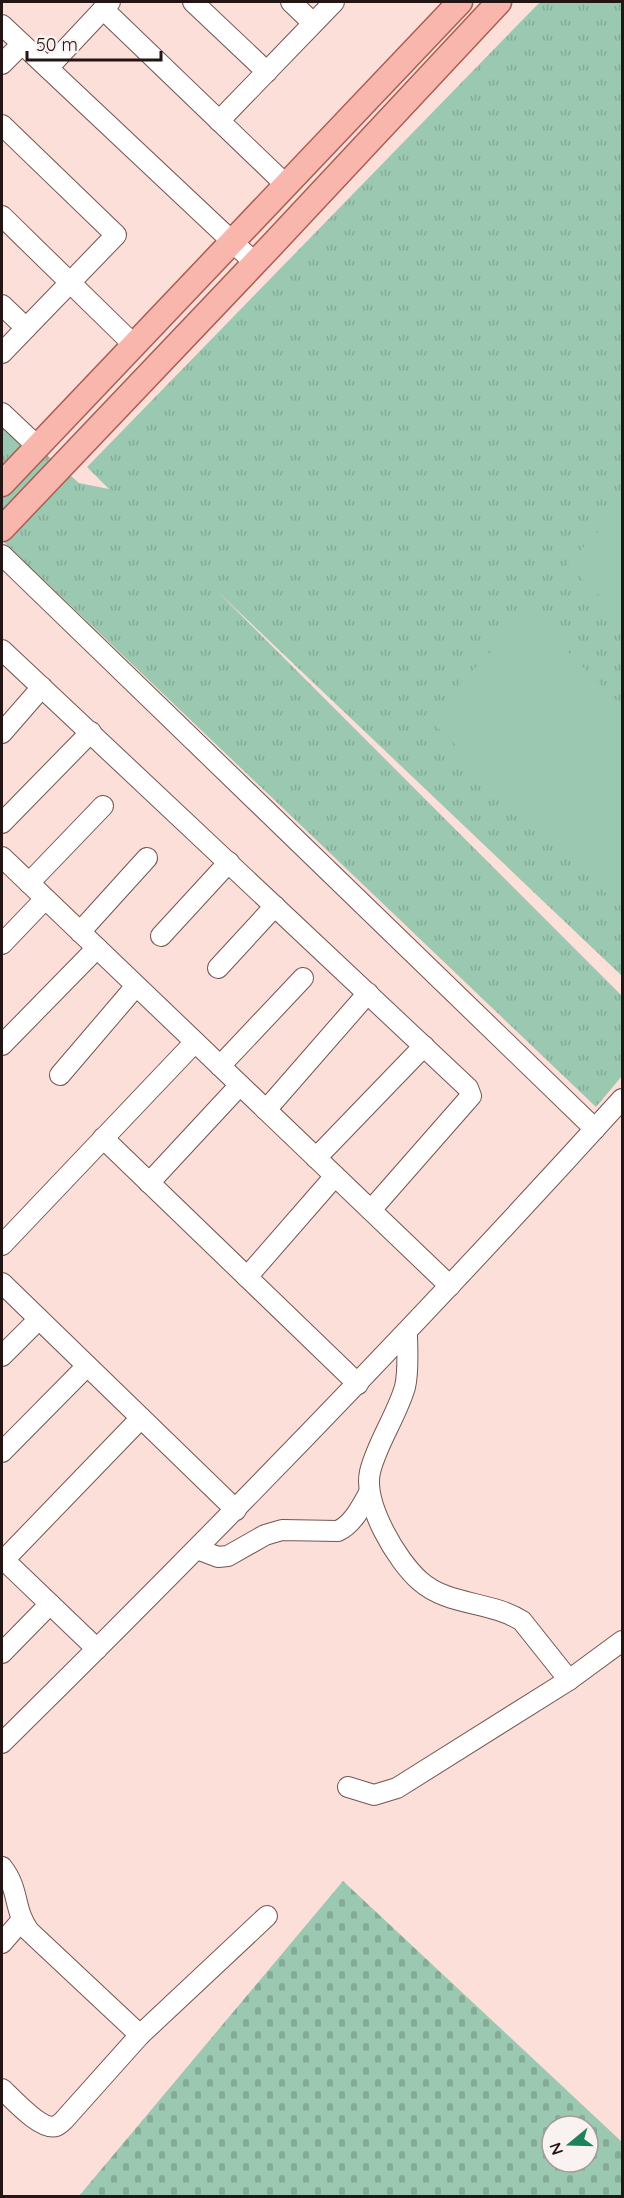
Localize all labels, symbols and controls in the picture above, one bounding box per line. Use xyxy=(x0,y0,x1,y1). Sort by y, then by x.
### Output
scale bar xyxy=(27,24,160,62)
text: 50 m xyxy=(36,33,78,56)
north arrow xyxy=(540,2114,600,2174)
text: N xyxy=(544,2140,567,2158)

